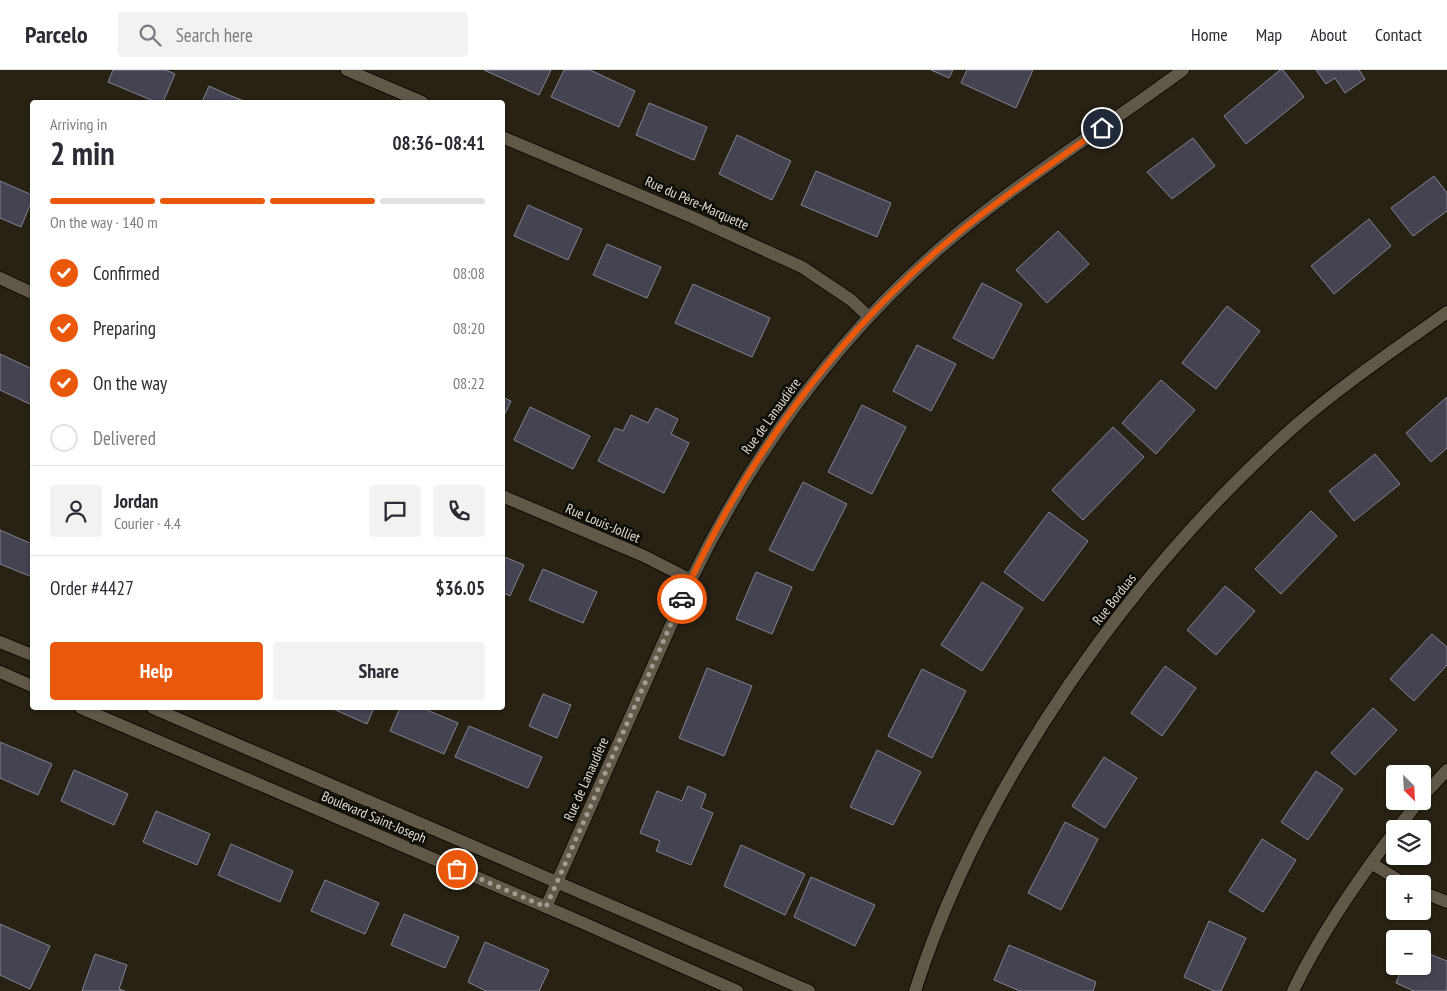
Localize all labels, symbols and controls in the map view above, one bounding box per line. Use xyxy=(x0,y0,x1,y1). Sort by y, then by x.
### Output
search box xyxy=(118,12,468,57)
text: Parcelo xyxy=(25,19,88,50)
icon: search xyxy=(136,21,164,49)
text: Search here xyxy=(176,23,253,47)
text: Home xyxy=(1191,23,1228,46)
text: Map xyxy=(1256,23,1282,46)
text: About xyxy=(1310,23,1347,46)
text: Contact xyxy=(1375,23,1422,46)
pin xyxy=(1081,107,1123,149)
text: Arriving in xyxy=(50,114,107,134)
icon: home xyxy=(1088,114,1116,142)
text: 08:36–08:41 xyxy=(392,131,485,155)
text: 2 min xyxy=(50,132,115,174)
street label: Rue du Père-Marquette xyxy=(642,172,752,234)
text: On the way · 140 m xyxy=(50,212,158,232)
icon: check xyxy=(50,259,78,287)
text: Confirmed xyxy=(93,261,160,285)
text: 08:08 xyxy=(453,263,485,283)
icon: check xyxy=(50,314,78,342)
text: Preparing xyxy=(93,316,156,340)
text: 08:20 xyxy=(453,318,485,338)
icon: check xyxy=(50,369,78,397)
text: On the way xyxy=(93,371,167,395)
text: 08:22 xyxy=(453,373,485,393)
street label: Rue de Lanaudière xyxy=(737,374,805,458)
text: Delivered xyxy=(93,426,156,450)
button: person xyxy=(50,485,102,537)
button: chat xyxy=(369,485,421,537)
button: phone xyxy=(433,485,485,537)
text: Jordan xyxy=(114,489,158,513)
street label: Rue Louis-Jolliet xyxy=(563,499,643,547)
text: Courier · 4.4 xyxy=(114,513,181,533)
street label: Rue Borduas xyxy=(1088,569,1140,628)
courier xyxy=(657,574,707,624)
text: Order #4427 xyxy=(50,576,134,600)
text: $36.05 xyxy=(436,576,485,600)
icon: car xyxy=(668,585,696,613)
button: Help xyxy=(50,642,263,700)
button: Share xyxy=(273,642,485,700)
street label: Rue de Lanaudière xyxy=(559,734,613,824)
north arrow xyxy=(1386,765,1431,810)
map controls xyxy=(1386,765,1431,975)
street label: Boulevard Saint-Joseph xyxy=(319,787,429,847)
button: layers xyxy=(1386,820,1431,865)
pin xyxy=(436,848,478,890)
icon: bag xyxy=(443,855,471,883)
button: + xyxy=(1386,875,1431,920)
button: − xyxy=(1386,930,1431,975)

